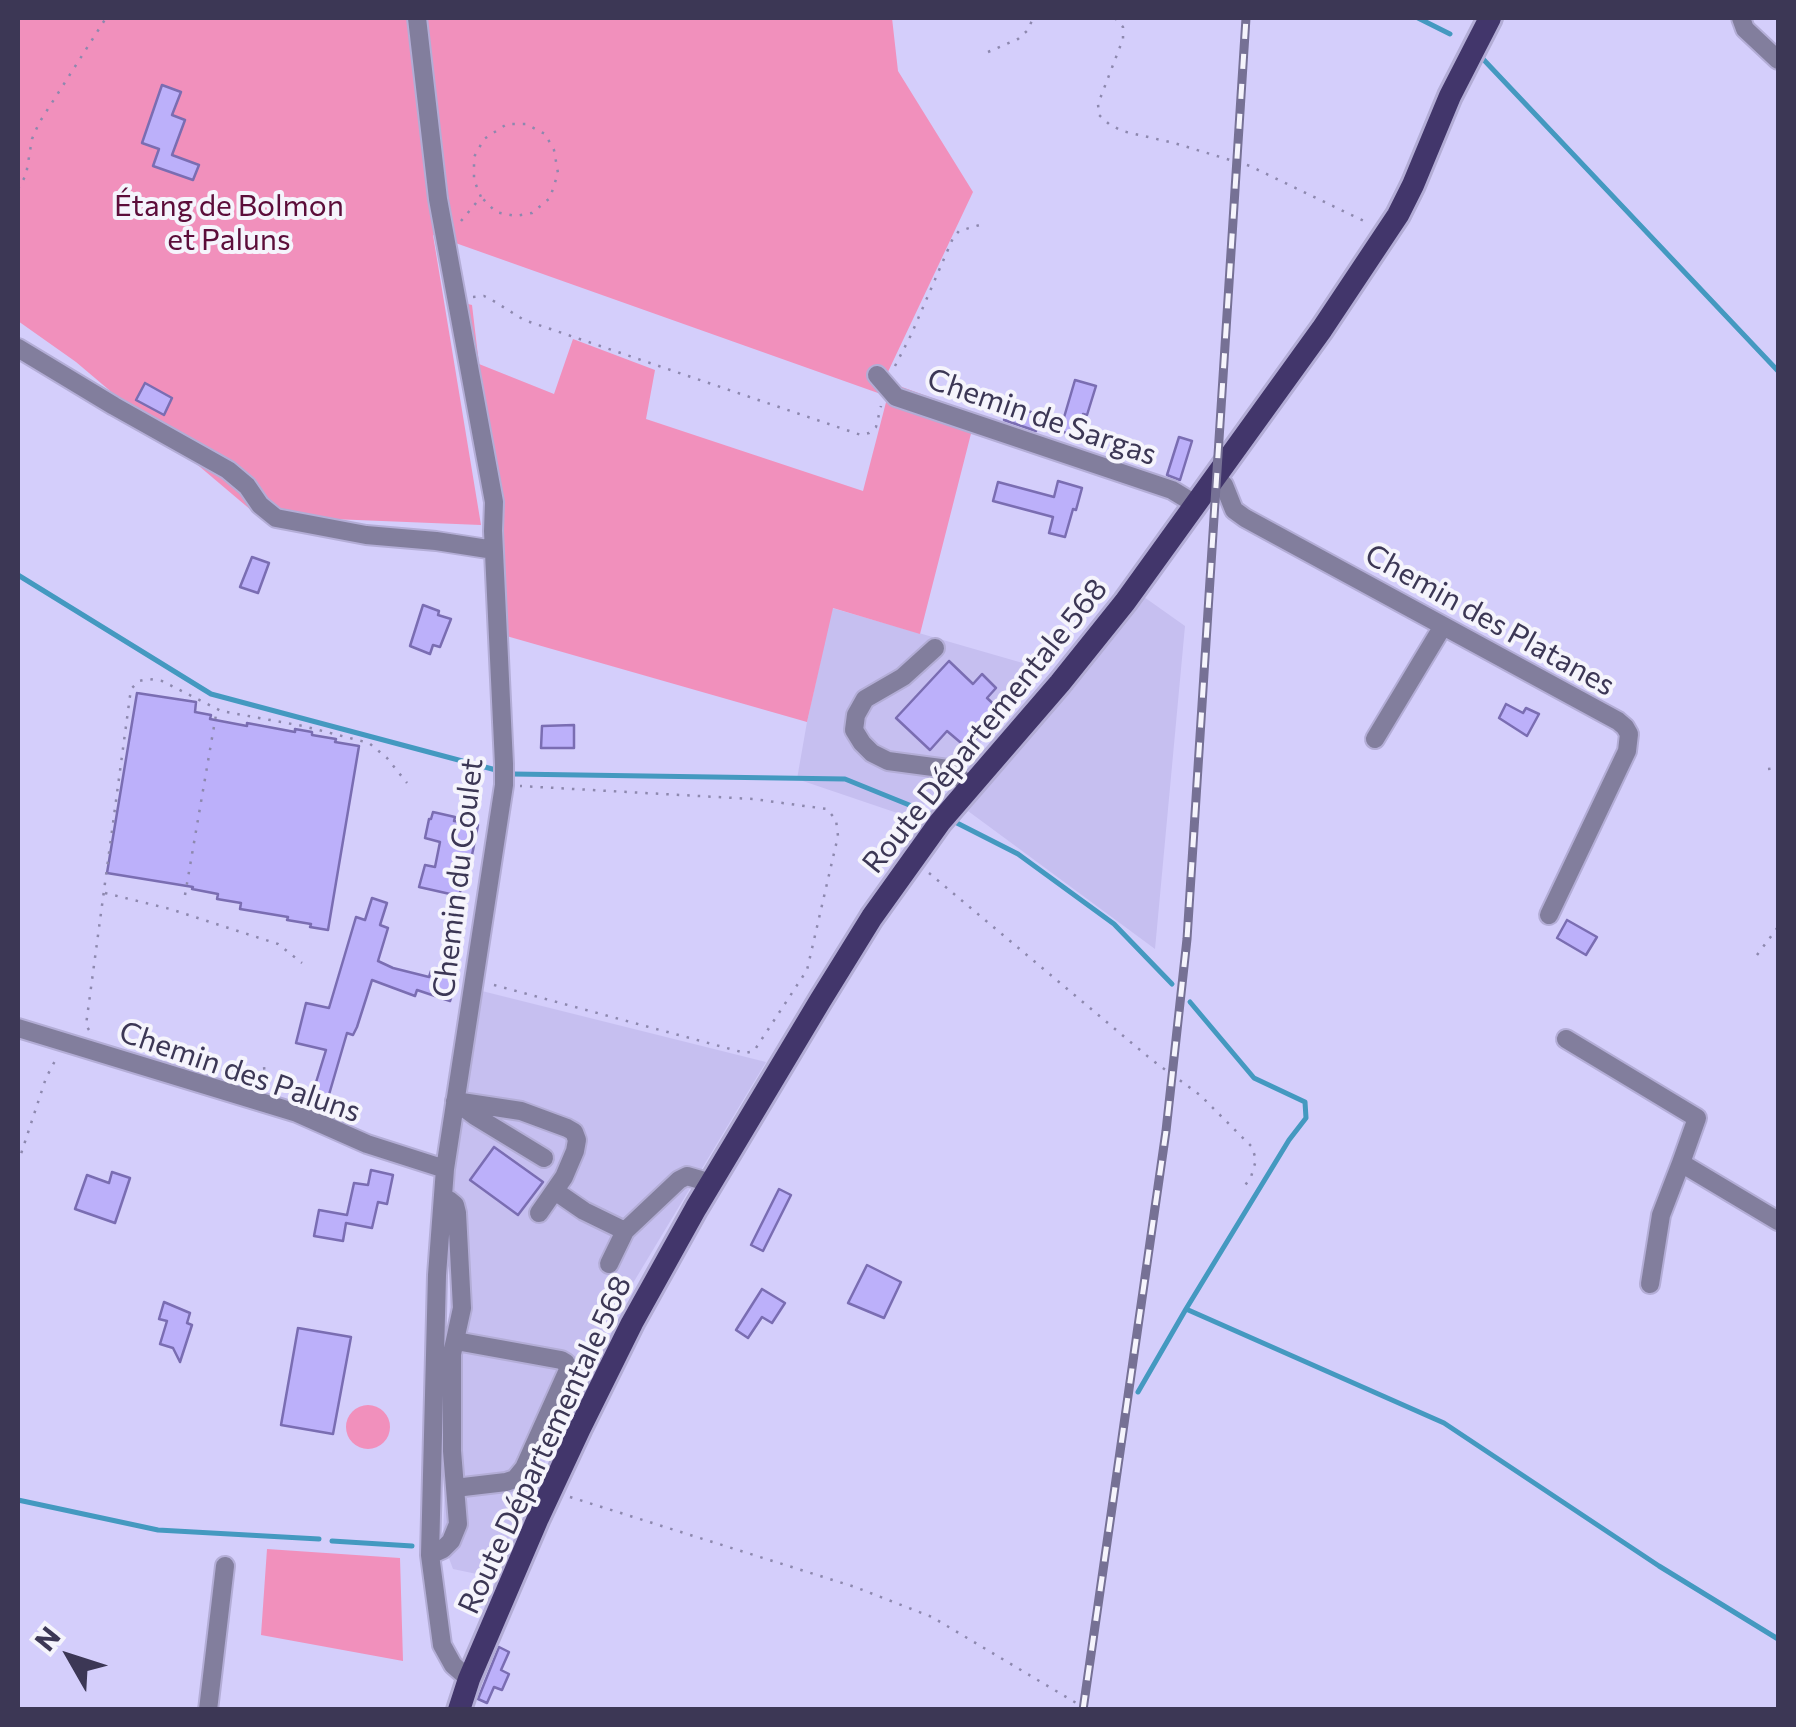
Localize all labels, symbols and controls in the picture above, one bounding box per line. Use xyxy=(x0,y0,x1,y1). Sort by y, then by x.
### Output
park label: Étang de Bolmon et Paluns xyxy=(114,188,344,258)
street label: Chemin de Sargas xyxy=(923,361,1161,473)
street label: Chemin des Platanes xyxy=(1359,536,1621,704)
street label: Route Départementale 568 xyxy=(855,571,1115,881)
street label: Chemin du Coulet xyxy=(425,756,491,1000)
street label: Chemin des Paluns xyxy=(115,1014,365,1130)
street label: Route Départementale 568 xyxy=(451,1270,639,1620)
north arrow xyxy=(20,1607,120,1707)
text: N xyxy=(27,1619,67,1657)

